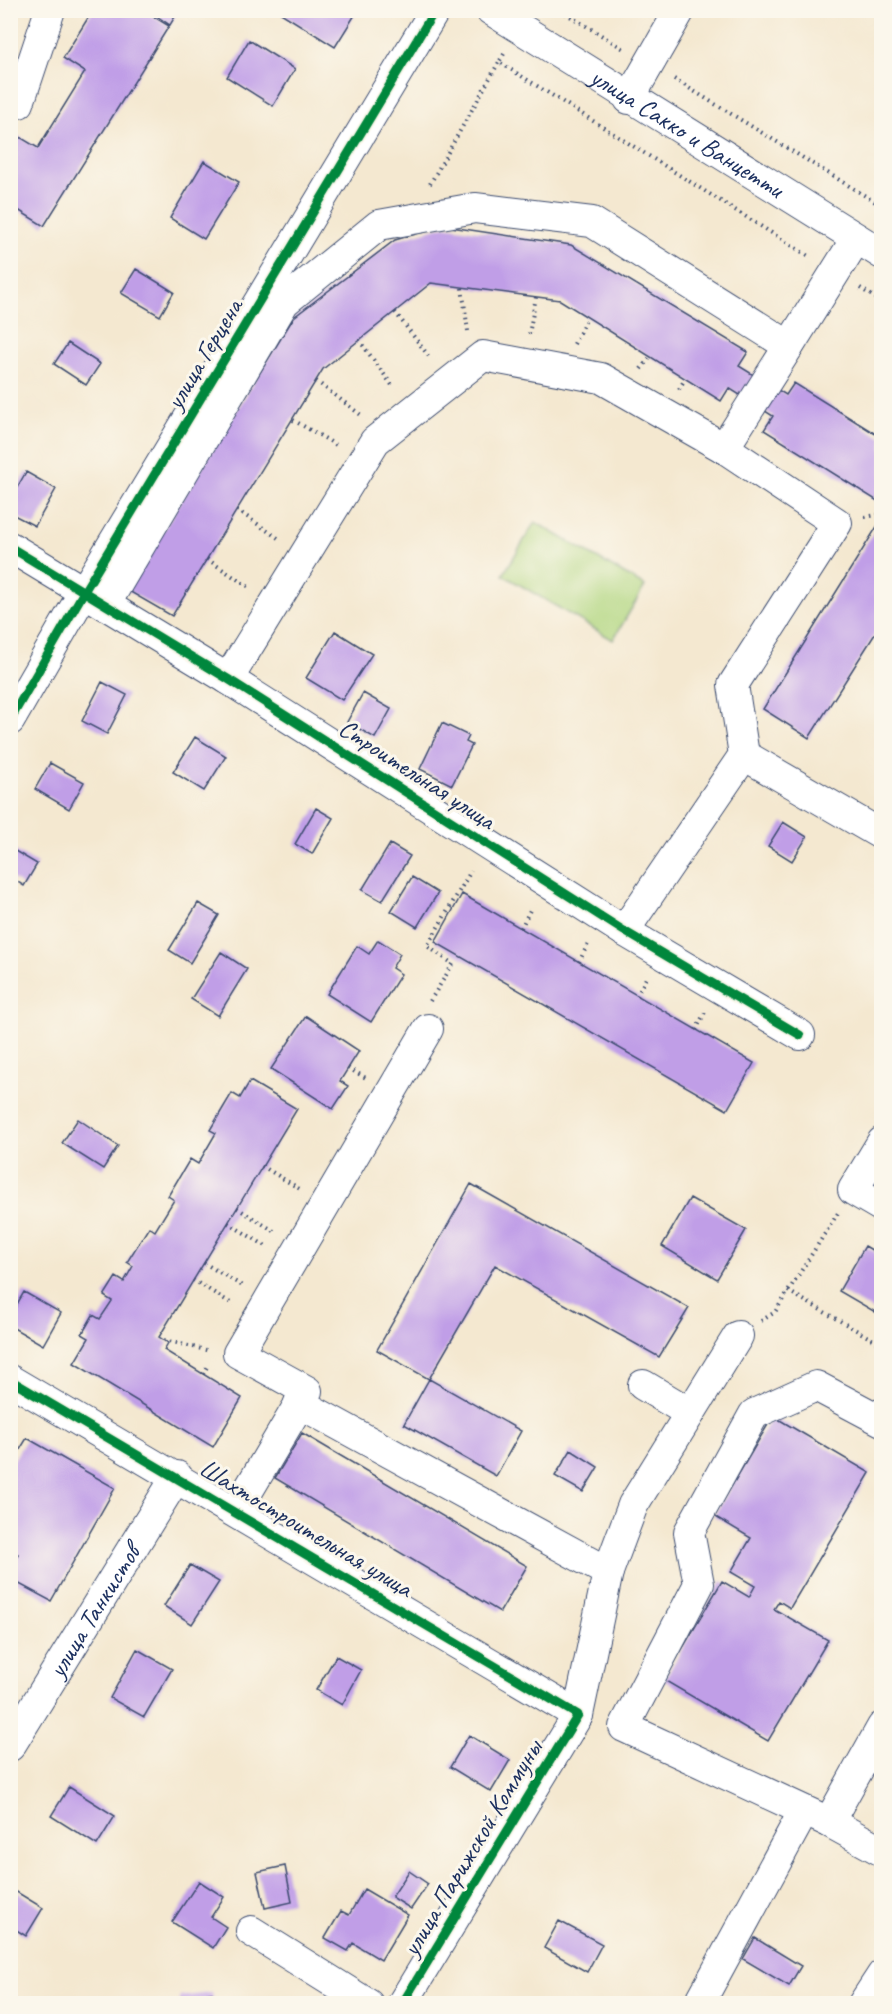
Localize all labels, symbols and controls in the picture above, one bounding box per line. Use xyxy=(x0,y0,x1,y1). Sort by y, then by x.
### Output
street label: улица Сакко и Ванцетти xyxy=(583,59,792,206)
street label: улица Герцена xyxy=(157,291,251,417)
street label: Строительная улица xyxy=(333,711,503,838)
street label: Шахтостроительная улица xyxy=(193,1451,420,1606)
street label: улица Танкистов xyxy=(39,1533,150,1685)
street label: улица Парижской Коммуны xyxy=(393,1732,551,1964)

